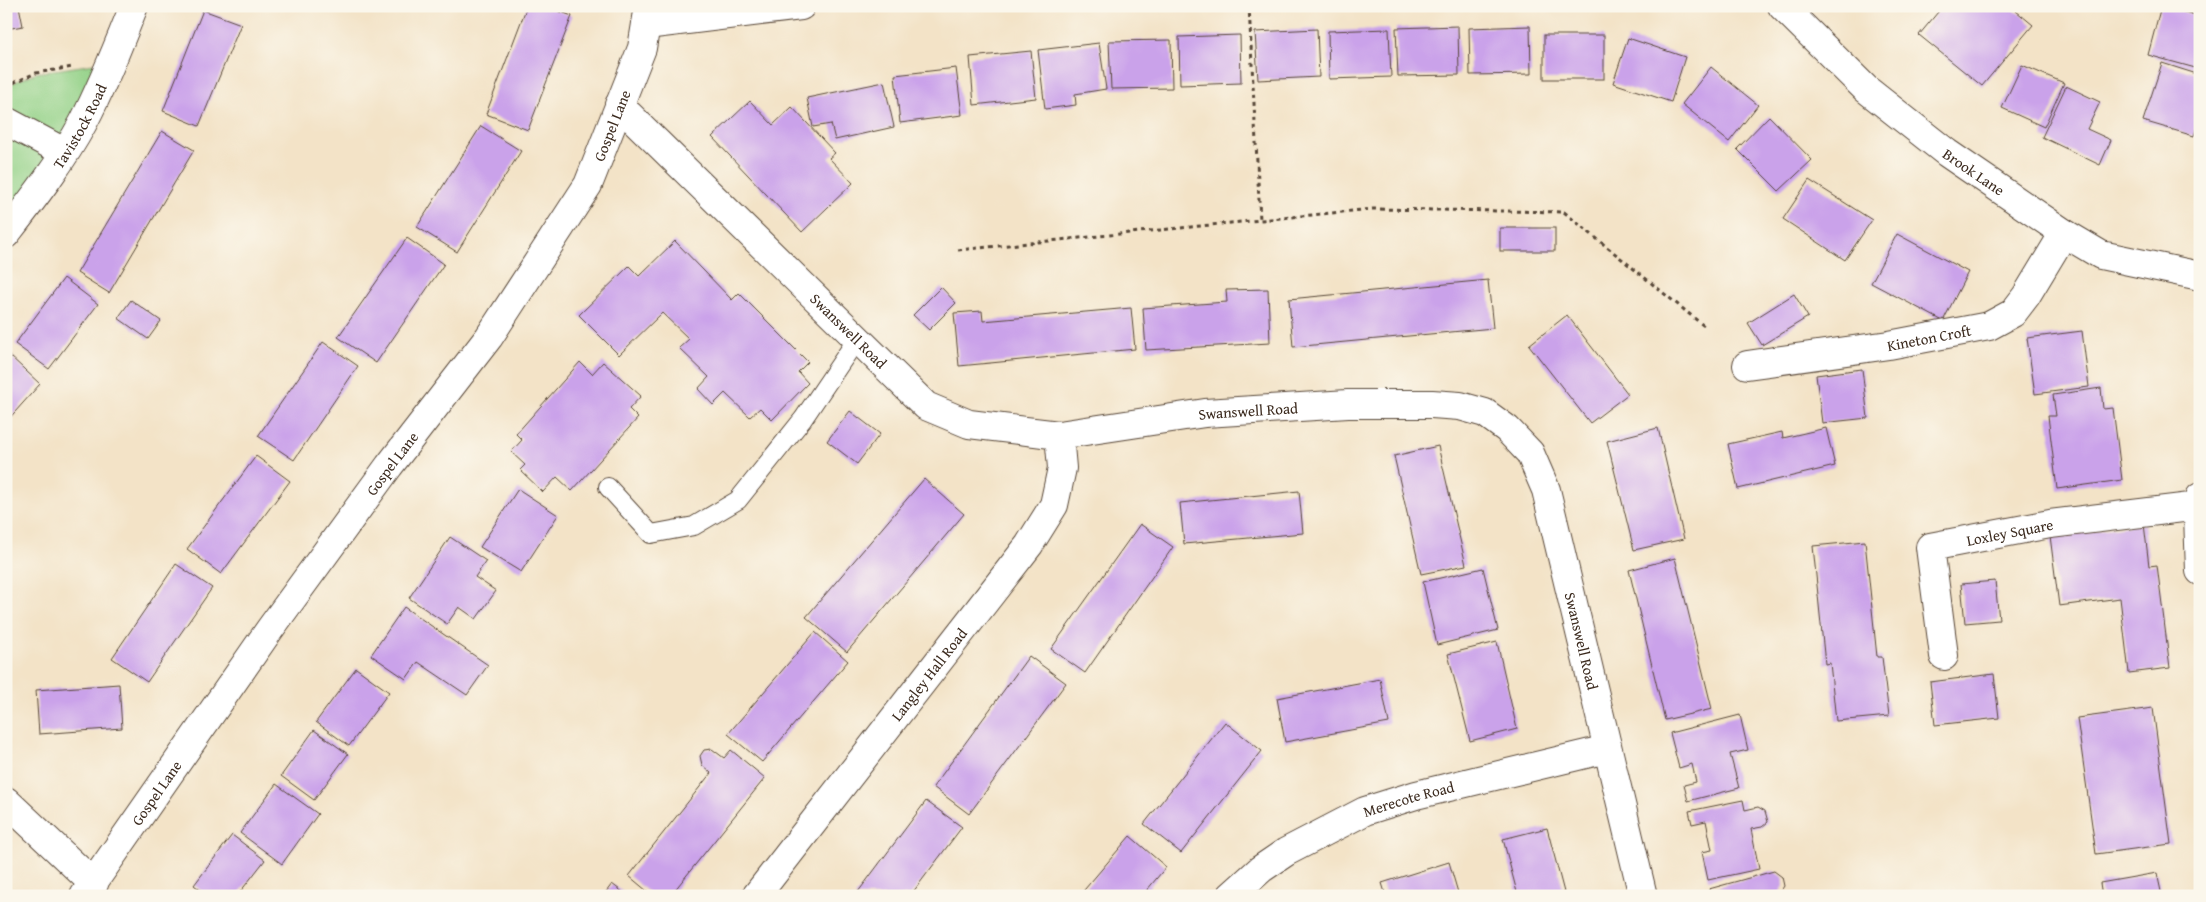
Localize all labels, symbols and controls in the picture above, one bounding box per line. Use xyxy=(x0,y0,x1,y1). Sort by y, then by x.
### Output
street label: Tavistock Road xyxy=(47,80,111,173)
street label: Gospel Lane xyxy=(588,87,635,164)
street label: Brook Lane xyxy=(1939,143,2009,200)
street label: Swanswell Road xyxy=(806,288,892,373)
street label: Kineton Croft xyxy=(1885,319,1973,356)
street label: Swanswell Road xyxy=(1197,397,1299,424)
street label: Gospel Lane xyxy=(361,427,423,499)
street label: Loxley Square xyxy=(1965,513,2055,550)
street label: Swanswell Road xyxy=(1560,590,1604,692)
street label: Langley Hall Road xyxy=(886,623,971,725)
street label: Gospel Lane xyxy=(126,756,186,829)
street label: Merecote Road xyxy=(1360,776,1456,821)

